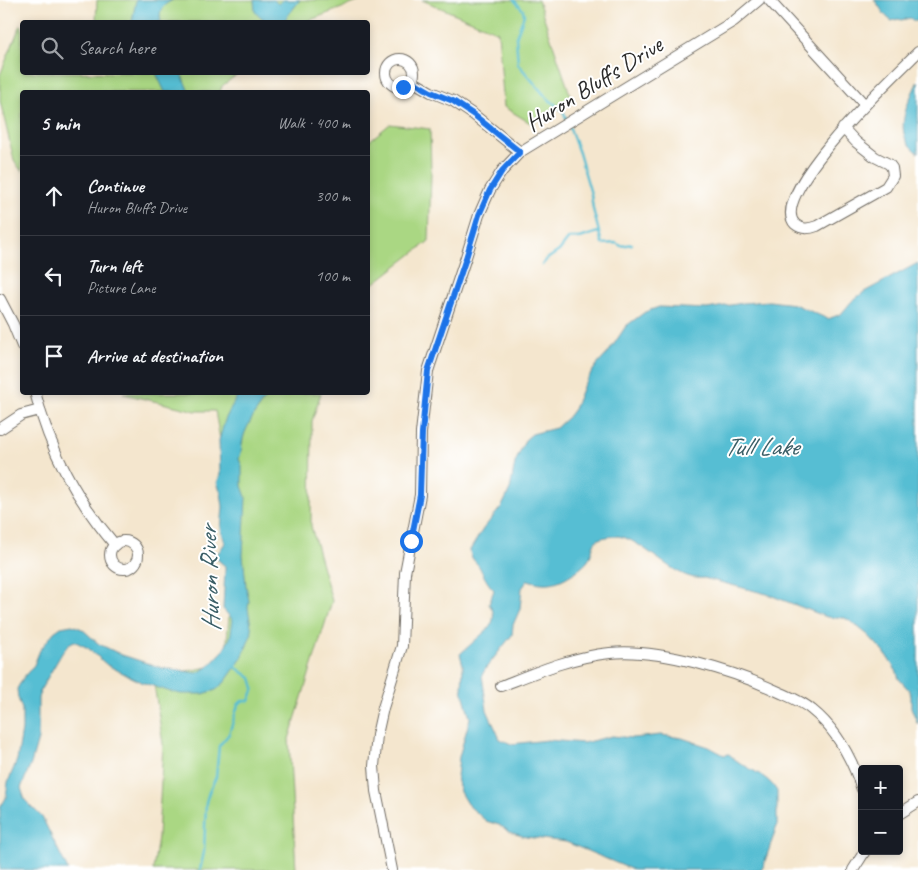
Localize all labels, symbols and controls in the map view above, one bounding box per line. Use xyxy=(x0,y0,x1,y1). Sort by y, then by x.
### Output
search box xyxy=(20,20,370,75)
street label: Huron Bluffs Drive xyxy=(519,28,670,139)
icon: search xyxy=(38,34,66,62)
text: Search here xyxy=(78,36,155,60)
route end xyxy=(392,76,415,99)
text: 5 min xyxy=(40,110,80,136)
text: Walk · 400 m xyxy=(278,113,350,133)
text: Continue xyxy=(87,174,144,198)
icon: ahead xyxy=(40,182,68,210)
text: 300 m xyxy=(316,186,350,206)
text: Huron Bluffs Drive xyxy=(87,198,187,218)
text: Turn left xyxy=(87,254,142,278)
icon: left xyxy=(40,262,68,290)
text: 100 m xyxy=(316,266,350,286)
text: Picture Lane xyxy=(87,278,156,298)
icon: arrive xyxy=(40,342,68,370)
text: Arrive at destination xyxy=(87,344,223,368)
water label: Tull Lake xyxy=(724,430,802,463)
water label: Huron River xyxy=(191,521,228,632)
route start xyxy=(400,530,423,553)
map controls xyxy=(858,765,903,855)
button: + xyxy=(858,765,903,810)
button: − xyxy=(858,810,903,855)

